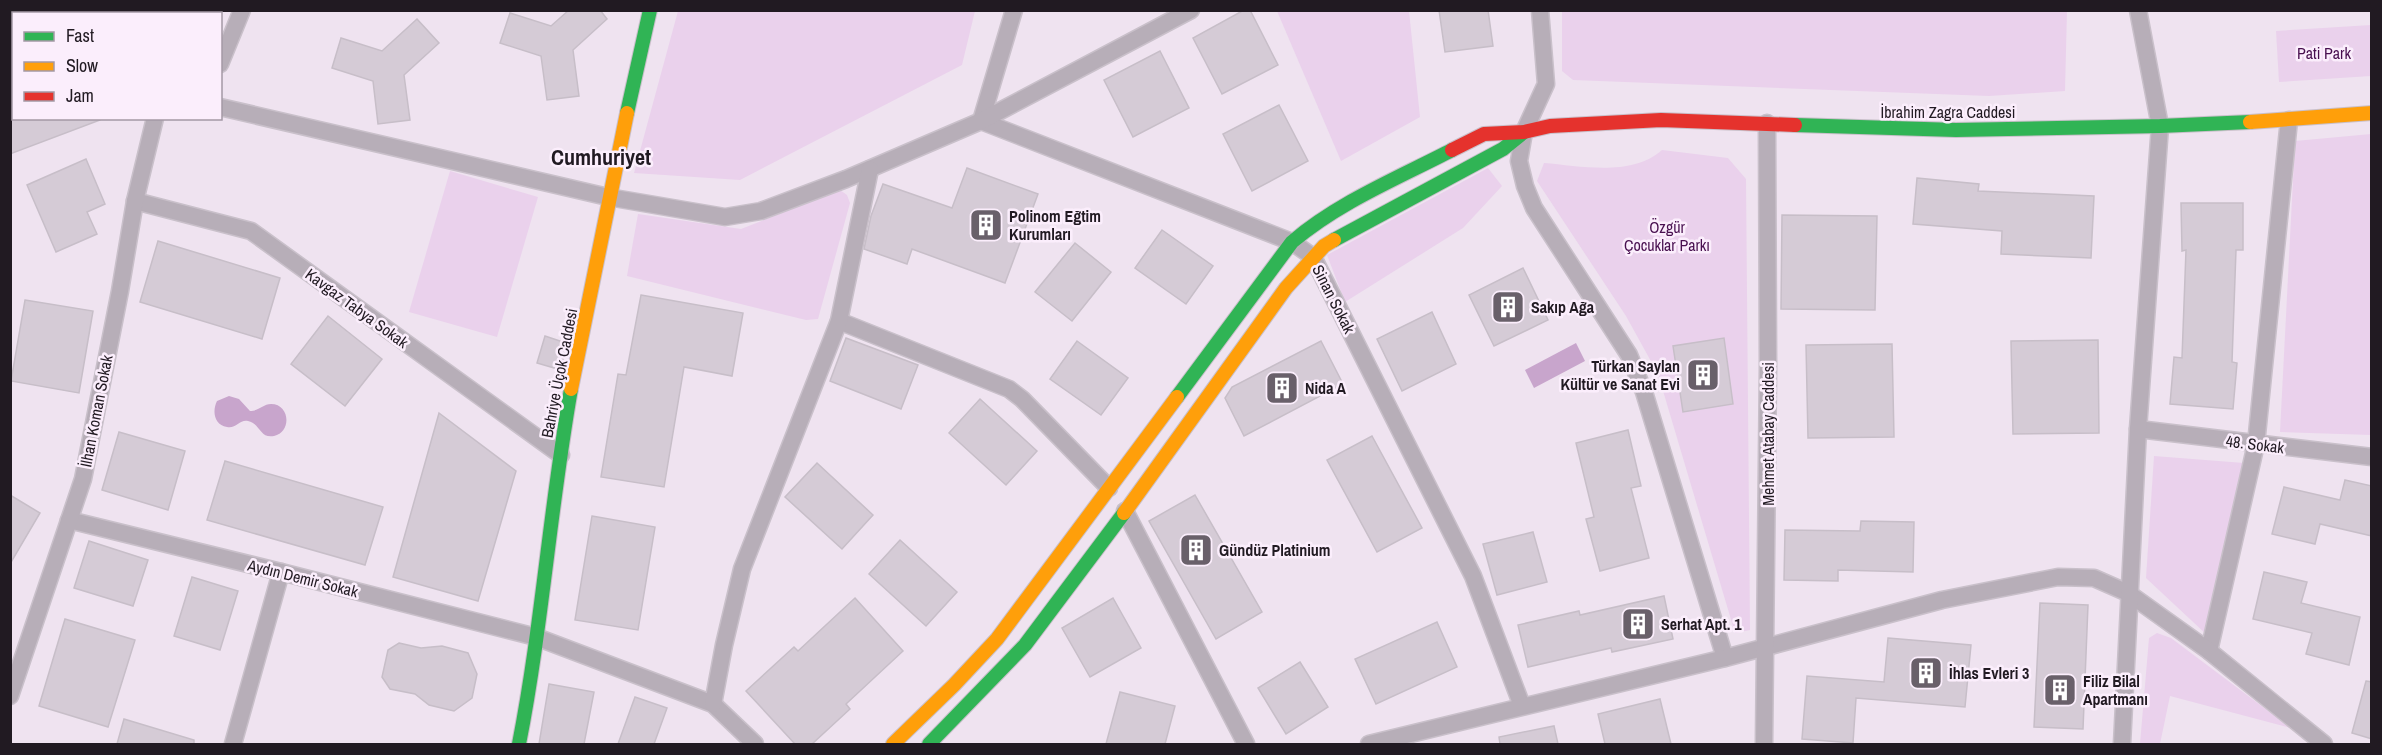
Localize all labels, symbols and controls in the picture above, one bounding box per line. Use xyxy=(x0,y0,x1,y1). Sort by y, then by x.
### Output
legend xyxy=(12,12,222,120)
text: Fast xyxy=(66,23,94,48)
park label: Pati Park xyxy=(2297,42,2351,64)
text: Slow xyxy=(66,53,98,78)
text: Jam xyxy=(66,83,94,108)
street label: İbrahim Zagra Caddesi xyxy=(1881,101,2015,123)
district label: Cumhuriyet xyxy=(551,142,651,172)
place label: Polinom Eğtim Kurumları xyxy=(1009,205,1101,245)
building icon: Polinom Eğtim Kurumları xyxy=(968,207,1004,243)
park label: Özgür Çocuklar Parkı xyxy=(1624,216,1710,256)
street label: Sinan Sokak xyxy=(1307,261,1361,338)
street label: Kavgaz Tabya Sokak xyxy=(301,263,413,353)
building icon: Sakıp Ağa xyxy=(1490,289,1526,325)
place label: Sakıp Ağa xyxy=(1531,296,1595,318)
street label: Bahriye Üçok Caddesi xyxy=(536,306,582,440)
street label: İlhan Koman Sokak xyxy=(74,353,118,469)
place label: Türkan Saylan Kültür ve Sanat Evi xyxy=(1560,355,1680,395)
building icon: Türkan Saylan Kültür ve Sanat Evi xyxy=(1685,357,1721,393)
street label: Mehmet Atabay Caddesi xyxy=(1757,362,1779,506)
building icon: Nida A xyxy=(1264,370,1300,406)
place label: Nida A xyxy=(1305,377,1347,399)
street label: 48. Sokak xyxy=(2225,430,2286,459)
building icon: Gündüz Platinium xyxy=(1178,532,1214,568)
place label: Gündüz Platinium xyxy=(1219,539,1331,561)
street label: Aydın Demir Sokak xyxy=(245,553,361,602)
building icon: Serhat Apt. 1 xyxy=(1620,606,1656,642)
place label: Serhat Apt. 1 xyxy=(1661,613,1742,635)
building icon: İhlas Evleri 3 xyxy=(1908,655,1944,691)
place label: İhlas Evleri 3 xyxy=(1949,662,2029,684)
place label: Filiz Bilal Apartmanı xyxy=(2083,670,2148,710)
building icon: Filiz Bilal Apartmanı xyxy=(2042,672,2078,708)

